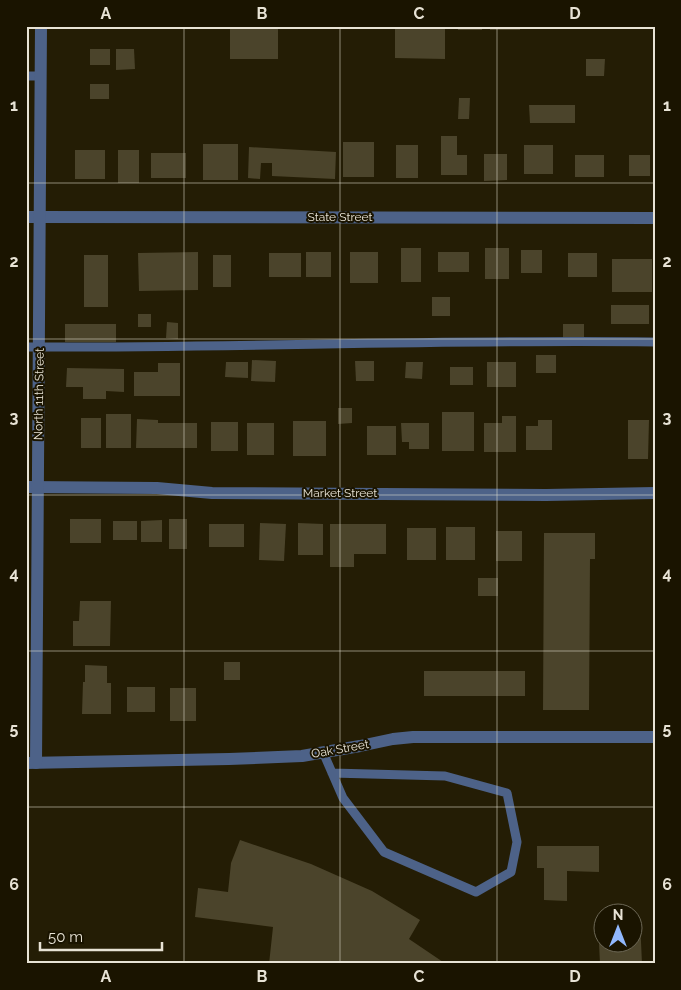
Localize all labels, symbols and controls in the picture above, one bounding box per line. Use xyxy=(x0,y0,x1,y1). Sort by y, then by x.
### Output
text: A xyxy=(101,4,112,23)
text: B xyxy=(257,4,268,23)
text: C xyxy=(414,4,425,23)
text: D xyxy=(569,4,581,23)
text: 1 xyxy=(10,96,18,115)
text: 1 xyxy=(663,96,671,115)
street label: State Street xyxy=(308,210,372,224)
text: 2 xyxy=(9,252,19,271)
text: 2 xyxy=(662,252,672,271)
street label: North 11th Street xyxy=(31,348,47,440)
text: 3 xyxy=(10,408,19,427)
text: 3 xyxy=(663,408,672,427)
street label: Market Street xyxy=(303,486,377,500)
text: 4 xyxy=(9,564,19,583)
text: 4 xyxy=(662,564,672,583)
text: 5 xyxy=(10,719,19,738)
text: 5 xyxy=(663,719,672,738)
street label: Oak Street xyxy=(310,737,370,761)
text: 6 xyxy=(9,875,19,894)
text: 6 xyxy=(662,875,672,894)
north arrow xyxy=(594,902,644,952)
text: N xyxy=(613,907,623,923)
scale bar xyxy=(40,920,162,952)
text: 50 m xyxy=(48,928,83,946)
text: A xyxy=(101,967,112,986)
text: B xyxy=(257,967,268,986)
text: C xyxy=(414,967,425,986)
text: D xyxy=(569,967,581,986)

